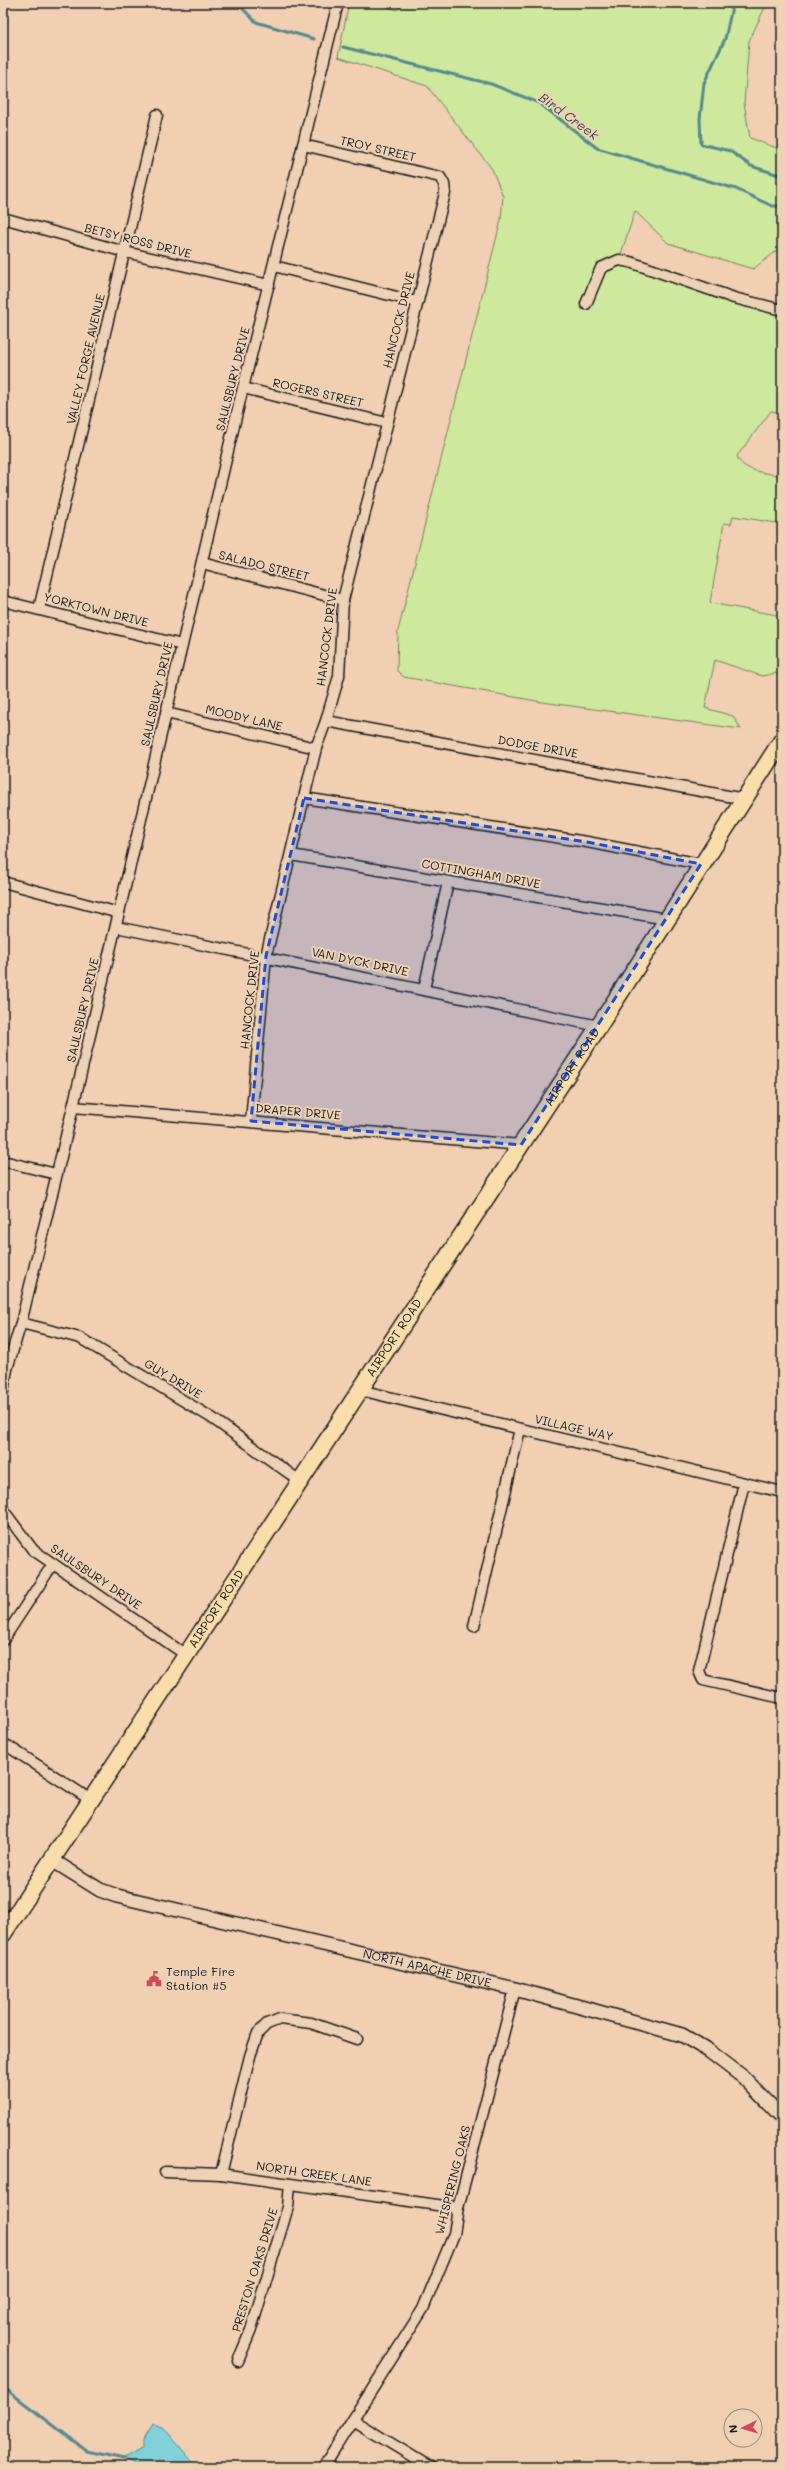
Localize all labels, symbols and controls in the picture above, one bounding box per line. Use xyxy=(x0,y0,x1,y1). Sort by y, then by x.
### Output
water label: Bird Creek xyxy=(536,88,603,144)
street label: TROY STREET xyxy=(339,132,418,165)
street label: BETSY ROSS DRIVE xyxy=(83,219,194,261)
street label: HANCOCK DRIVE xyxy=(378,270,418,370)
street label: VALLEY FORGE AVENUE xyxy=(62,292,108,426)
street label: SAULSBURY DRIVE xyxy=(211,325,253,432)
street label: ROGERS STREET xyxy=(271,374,366,410)
street label: SALADO STREET xyxy=(217,546,312,584)
street label: HANCOCK DRIVE xyxy=(312,587,340,687)
street label: YORKTOWN DRIVE xyxy=(42,588,150,630)
street label: SAULSBURY DRIVE xyxy=(136,640,176,748)
street label: MOODY LANE xyxy=(204,700,285,734)
street label: DODGE DRIVE xyxy=(497,731,580,761)
street label: COTTINGHAM DRIVE xyxy=(420,855,542,891)
street label: VAN DYCK DRIVE xyxy=(310,943,410,979)
street label: HANCOCK DRIVE xyxy=(236,950,262,1050)
street label: SAULSBURY DRIVE xyxy=(62,956,102,1064)
street label: AIRPORT ROAD xyxy=(540,1024,603,1109)
street label: DRAPER DRIVE xyxy=(255,1099,342,1123)
street label: AIRPORT ROAD xyxy=(362,1295,425,1379)
street label: GUY DRIVE xyxy=(142,1355,205,1402)
street label: VILLAGE WAY xyxy=(533,1410,615,1444)
street label: SAULSBURY DRIVE xyxy=(48,1540,145,1613)
street label: AIRPORT ROAD xyxy=(184,1566,247,1650)
street label: NORTH APACHE DRIVE xyxy=(362,1945,493,1990)
place label: Temple Fire Station #5 xyxy=(166,1963,235,1993)
public building icon: Temple Fire Station #5 xyxy=(145,1970,163,1988)
street label: WHISPERING OAKS xyxy=(431,2123,473,2236)
street label: NORTH CREEK LANE xyxy=(255,2157,373,2189)
street label: PRESTON OAKS DRIVE xyxy=(228,2206,281,2334)
north arrow xyxy=(723,2408,763,2448)
text: N xyxy=(725,2424,740,2434)

